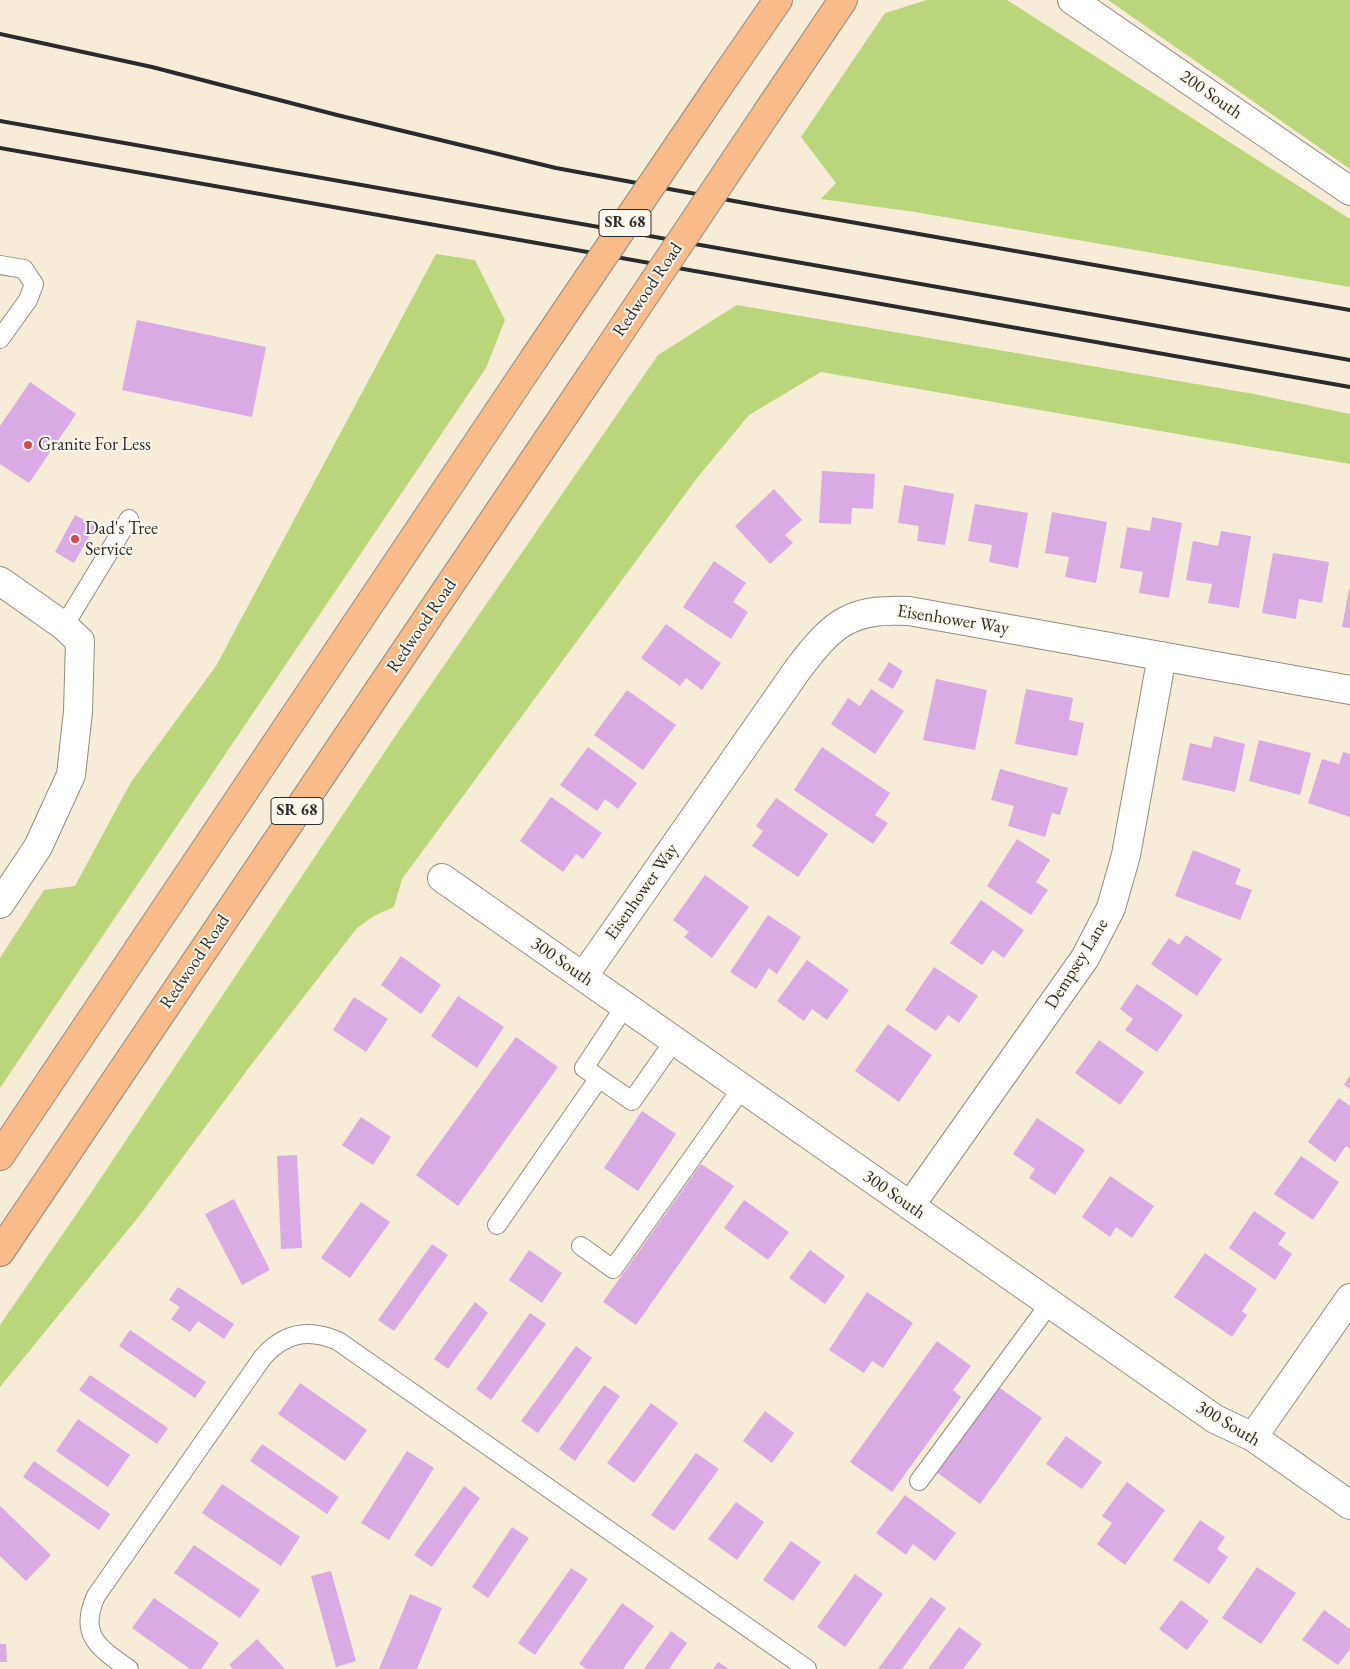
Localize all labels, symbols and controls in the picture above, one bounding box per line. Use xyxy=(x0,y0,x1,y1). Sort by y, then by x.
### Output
street label: 200 South xyxy=(1176,66,1246,124)
road number: SR 68 xyxy=(599,210,651,237)
street label: Redwood Road xyxy=(609,239,687,341)
place label: Granite For Less xyxy=(38,434,151,456)
marker: Granite For Less xyxy=(22,439,34,451)
place label: Dad's Tree Service xyxy=(85,518,158,560)
marker: Dad's Tree Service xyxy=(69,533,81,545)
street label: Redwood Road xyxy=(383,575,461,677)
street label: Eisenhower Way xyxy=(896,601,1010,639)
road number: SR 68 xyxy=(271,798,323,824)
street label: Eisenhower Way xyxy=(601,840,683,944)
street label: Redwood Road xyxy=(156,911,234,1013)
street label: Dempsey Lane xyxy=(1041,915,1113,1013)
street label: 300 South xyxy=(527,933,597,991)
street label: 300 South xyxy=(859,1166,929,1224)
street label: 300 South xyxy=(1192,1396,1264,1452)

